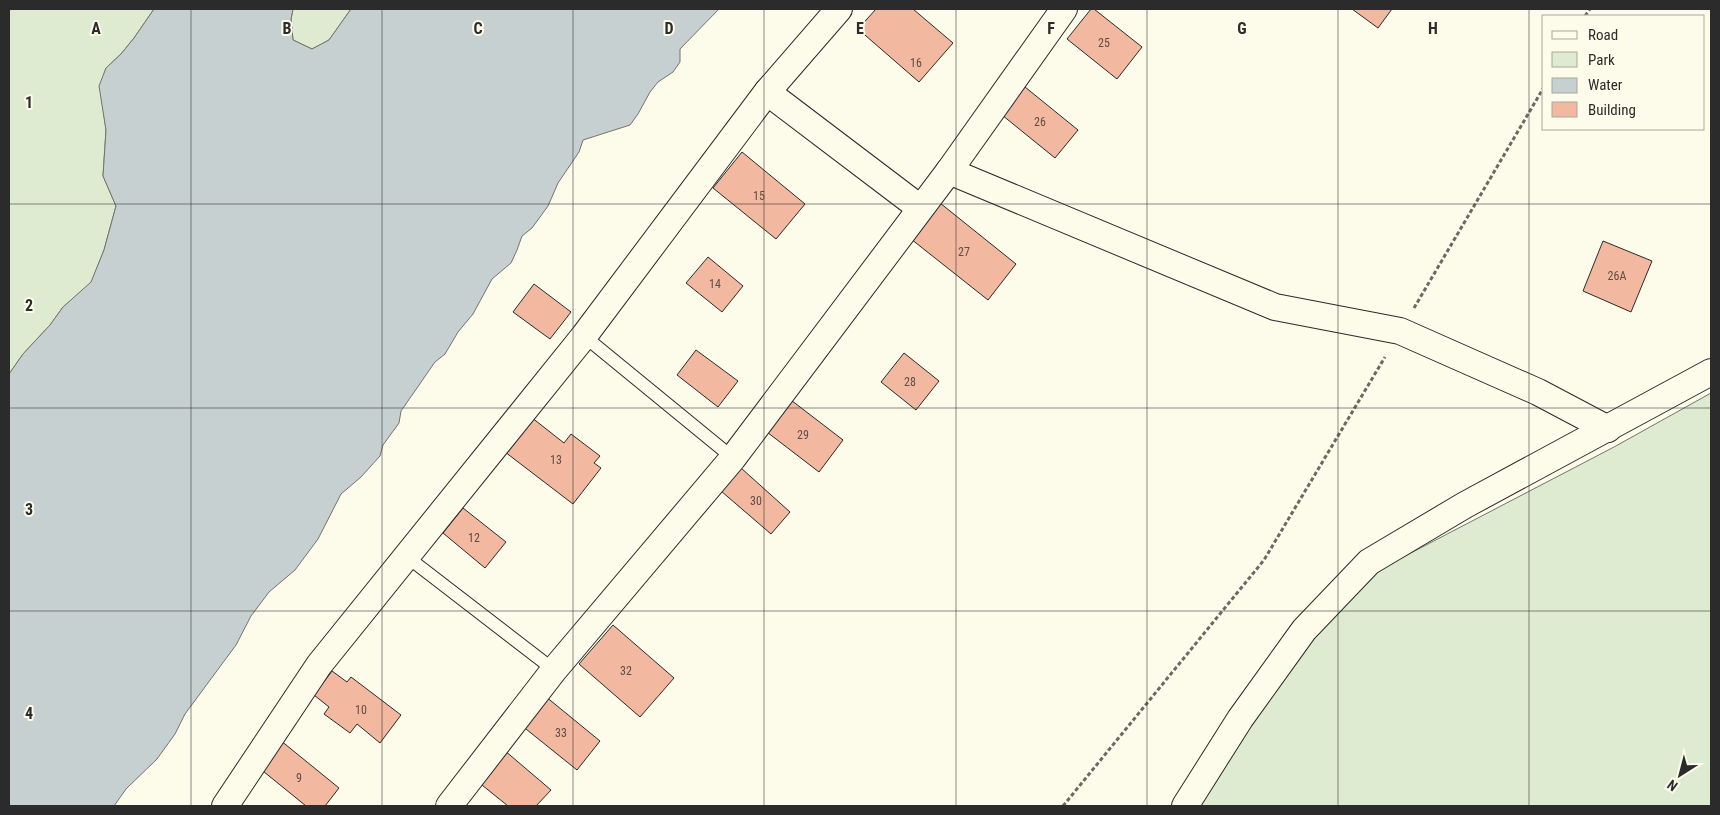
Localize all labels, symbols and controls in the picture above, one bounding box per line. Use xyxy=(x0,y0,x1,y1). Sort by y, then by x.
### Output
legend xyxy=(1542,15,1705,130)
text: A xyxy=(91,19,101,38)
text: B xyxy=(283,19,292,38)
text: C xyxy=(473,19,483,38)
text: D xyxy=(664,19,674,38)
text: E xyxy=(856,19,864,38)
text: F xyxy=(1047,19,1055,38)
text: G xyxy=(1237,19,1247,38)
text: H xyxy=(1428,19,1438,38)
text: Road xyxy=(1588,26,1618,44)
house number: 25 xyxy=(1098,36,1110,50)
text: Park xyxy=(1588,51,1615,69)
house number: 16 xyxy=(910,56,922,70)
text: Water xyxy=(1588,76,1623,94)
text: 1 xyxy=(25,93,33,112)
text: Building xyxy=(1588,101,1636,119)
house number: 26 xyxy=(1034,115,1046,129)
house number: 15 xyxy=(753,189,765,203)
house number: 27 xyxy=(958,245,970,259)
house number: 26А xyxy=(1608,269,1626,283)
house number: 14 xyxy=(709,277,721,291)
text: 2 xyxy=(25,296,33,315)
house number: 28 xyxy=(904,375,916,389)
house number: 29 xyxy=(797,428,809,442)
house number: 13 xyxy=(550,453,562,467)
house number: 30 xyxy=(750,494,762,508)
text: 3 xyxy=(25,500,33,519)
house number: 12 xyxy=(468,531,480,545)
house number: 32 xyxy=(620,664,632,678)
house number: 10 xyxy=(355,703,367,717)
text: 4 xyxy=(25,704,33,723)
house number: 33 xyxy=(555,726,567,740)
north arrow xyxy=(1655,750,1705,800)
house number: 9 xyxy=(296,771,302,785)
text: N xyxy=(1664,777,1681,795)

